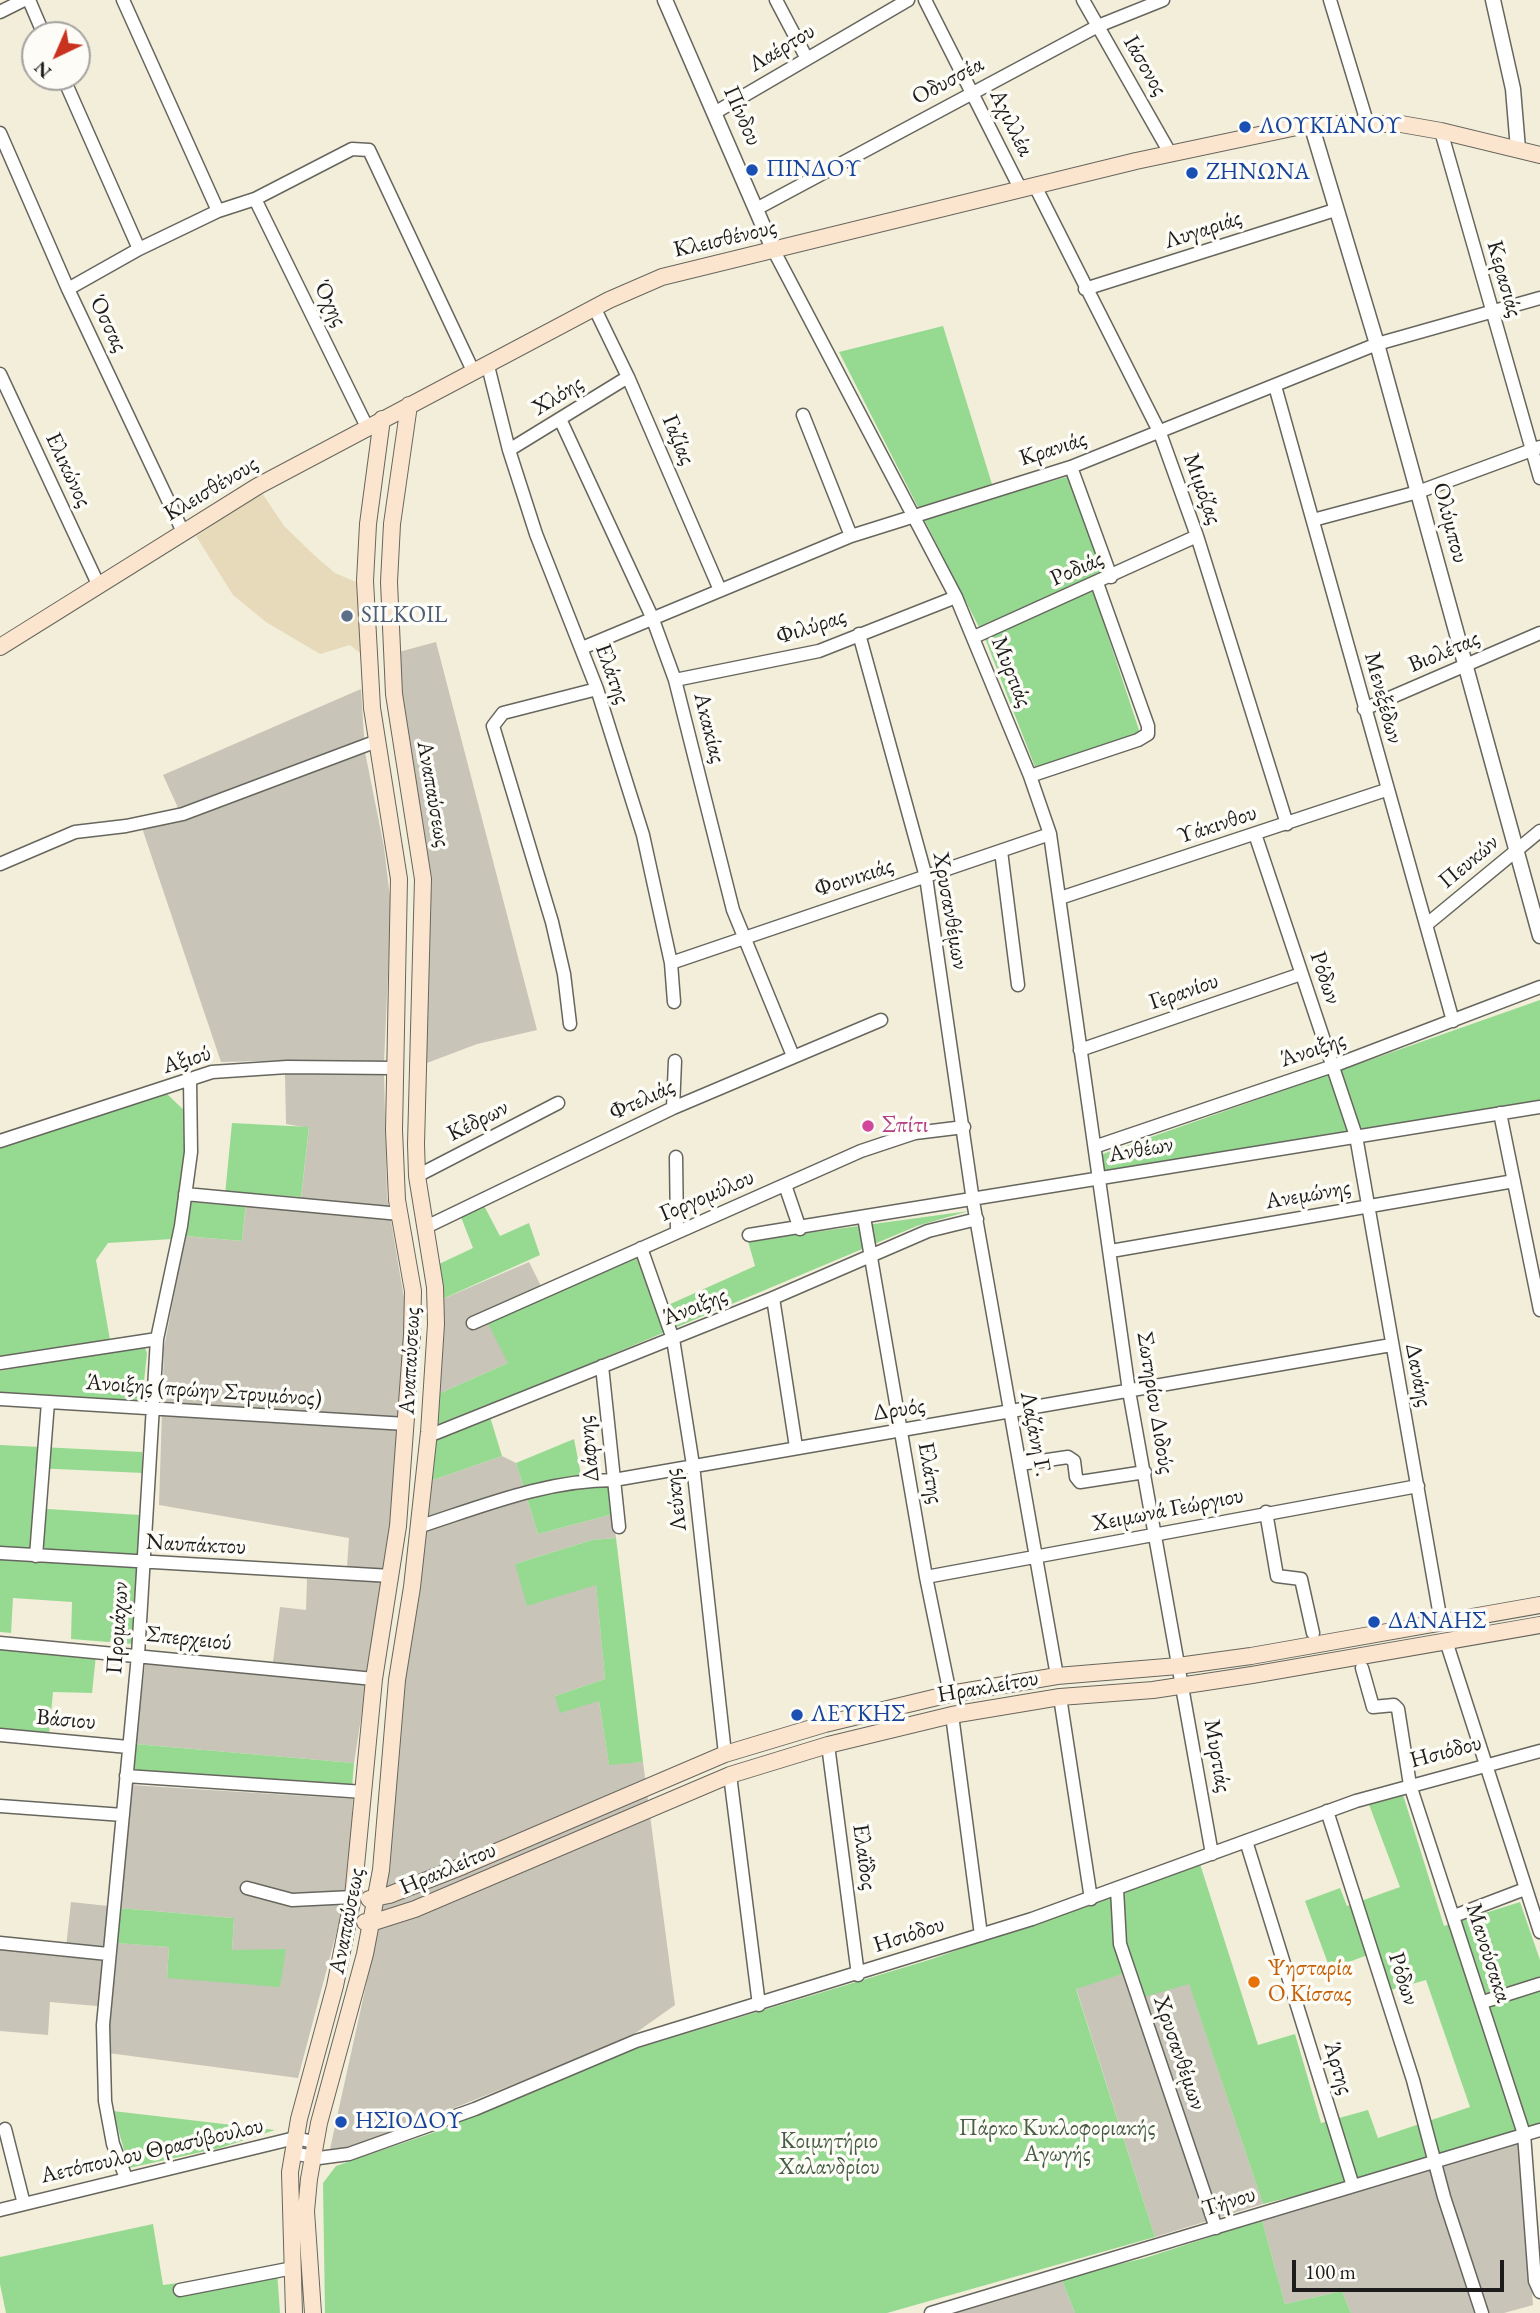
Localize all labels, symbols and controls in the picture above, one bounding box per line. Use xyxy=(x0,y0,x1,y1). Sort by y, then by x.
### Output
street label: Λαέρτου xyxy=(744,18,820,78)
north arrow xyxy=(21,21,91,91)
street label: Ιάσονος xyxy=(1117,31,1173,101)
street label: Οδυσσέα xyxy=(907,51,989,111)
text: N xyxy=(28,56,57,84)
street label: Πίνδου xyxy=(717,82,767,150)
street label: Αχιλλέα xyxy=(983,85,1039,161)
place label: ΛΟΥΚΙΑΝΟΥ xyxy=(1259,113,1402,141)
marker: ΛΟΥΚΙΑΝΟΥ xyxy=(1237,119,1253,135)
place label: ΠΙΝΔΟΥ xyxy=(766,156,861,184)
place label: ΖΗΝΩΝΑ xyxy=(1206,159,1310,187)
marker: ΠΙΝΔΟΥ xyxy=(744,162,760,178)
marker: ΖΗΝΩΝΑ xyxy=(1184,165,1200,181)
street label: Λυγαριάς xyxy=(1161,205,1245,255)
street label: Κλεισθένους xyxy=(671,214,779,264)
street label: Κερασιάς xyxy=(1480,238,1528,320)
street label: Όχης xyxy=(307,277,353,331)
street label: Όσσας xyxy=(83,291,133,357)
street label: Χλόης xyxy=(527,370,589,422)
street label: Γαζίας xyxy=(655,411,701,469)
street label: Κρανιάς xyxy=(1016,425,1090,473)
street label: Ελικώνος xyxy=(39,428,97,512)
street label: Κλεισθένους xyxy=(159,450,263,528)
street label: Μιμόζας xyxy=(1176,450,1228,528)
street label: Ολύμπου xyxy=(1426,480,1474,566)
street label: Ροδιάς xyxy=(1046,545,1108,593)
place label: SILKOIL xyxy=(361,602,447,630)
street label: Φιλύρας xyxy=(773,603,849,651)
marker: SILKOIL xyxy=(339,608,355,624)
street label: Βιολέτας xyxy=(1404,625,1484,679)
street label: Μυρτιάς xyxy=(984,633,1038,711)
street label: Ελάτης xyxy=(588,640,636,708)
street label: Μενεξέδων xyxy=(1358,649,1408,747)
street label: Ακακίας xyxy=(687,690,731,766)
street label: Αναπαύσεως xyxy=(410,739,456,849)
street label: Υάκινθου xyxy=(1174,799,1260,851)
street label: Πευκών xyxy=(1433,829,1505,895)
street label: Χρυσανθέμων xyxy=(926,850,974,972)
street label: Φοινικιάς xyxy=(811,852,897,904)
street label: Ρόδων xyxy=(1303,948,1347,1008)
street label: Γερανίου xyxy=(1146,967,1222,1017)
street label: Άνοιξης xyxy=(1277,1026,1349,1074)
street label: Αξιού xyxy=(159,1040,215,1080)
street label: Φτελιάς xyxy=(605,1073,679,1127)
street label: Κέδρων xyxy=(443,1094,513,1148)
place label: Σπίτι xyxy=(882,1112,928,1140)
marker: Σπίτι xyxy=(860,1118,876,1134)
street label: Ανθέων xyxy=(1107,1131,1175,1169)
street label: Γοργομύλου xyxy=(656,1164,758,1228)
street label: Ανεμώνης xyxy=(1263,1174,1353,1216)
street label: Άνοιξης xyxy=(659,1282,731,1332)
street label: Αναπαύσεως xyxy=(393,1307,427,1415)
street label: Σωτηρίου Διδούς xyxy=(1130,1330,1180,1476)
street label: Δανάης xyxy=(1398,1341,1438,1409)
street label: Άνοιξης (πρώην Στρυμόνος) xyxy=(85,1369,323,1413)
street label: Λαζάνη Γ. xyxy=(1013,1389,1057,1479)
street label: Δρυός xyxy=(871,1392,927,1428)
street label: Δάφνης xyxy=(572,1415,606,1483)
street label: Ελάτης xyxy=(911,1440,949,1506)
street label: Λεύκης xyxy=(658,1467,694,1533)
street label: Χειμωνά Γεώργιου xyxy=(1090,1482,1246,1538)
street label: Ναυπάκτου xyxy=(145,1529,247,1561)
street label: Προμάχων xyxy=(101,1581,135,1675)
place label: ΔΑΝΑΗΣ xyxy=(1388,1608,1486,1636)
marker: ΔΑΝΑΗΣ xyxy=(1366,1614,1382,1630)
street label: Σπερχειού xyxy=(145,1621,233,1657)
street label: Ηρακλείτου xyxy=(935,1665,1041,1709)
place label: ΛΕΥΚΗΣ xyxy=(811,1701,905,1729)
street label: Βάσιου xyxy=(35,1704,97,1736)
marker: ΛΕΥΚΗΣ xyxy=(789,1707,805,1723)
street label: Μυρτιάς xyxy=(1197,1717,1237,1795)
street label: Ησιόδου xyxy=(1407,1729,1485,1775)
street label: Ελαΐδος xyxy=(846,1822,882,1892)
street label: Ηρακλείτου xyxy=(396,1836,500,1902)
street label: Αναπαύσεως xyxy=(323,1866,371,1976)
street label: Μανούσακα xyxy=(1459,1900,1517,2006)
street label: Ησιόδου xyxy=(870,1911,948,1959)
street label: Ρόδων xyxy=(1382,1949,1424,2009)
place label: Ψησταρία Ο Κίσσας xyxy=(1268,1955,1352,2009)
marker: Ψησταρία Ο Κίσσας xyxy=(1246,1974,1262,1990)
street label: Χρυσανθέμων xyxy=(1147,1992,1211,2114)
street label: Άρτης xyxy=(1317,2038,1359,2098)
place label: ΗΣΙΟΔΟΥ xyxy=(355,2108,463,2136)
street label: Αετόπουλου Θρασύβουλου xyxy=(38,2112,266,2190)
marker: ΗΣΙΟΔΟΥ xyxy=(333,2114,349,2130)
park label: Πάρκο Κυκλοφοριακής Αγωγής xyxy=(959,2115,1155,2169)
park label: Κοιμητήριο Χαλανδρίου xyxy=(778,2128,880,2182)
street label: Τήνου xyxy=(1199,2181,1259,2223)
scale bar xyxy=(1295,2246,1507,2290)
text: 100 m xyxy=(1305,2258,1356,2285)

